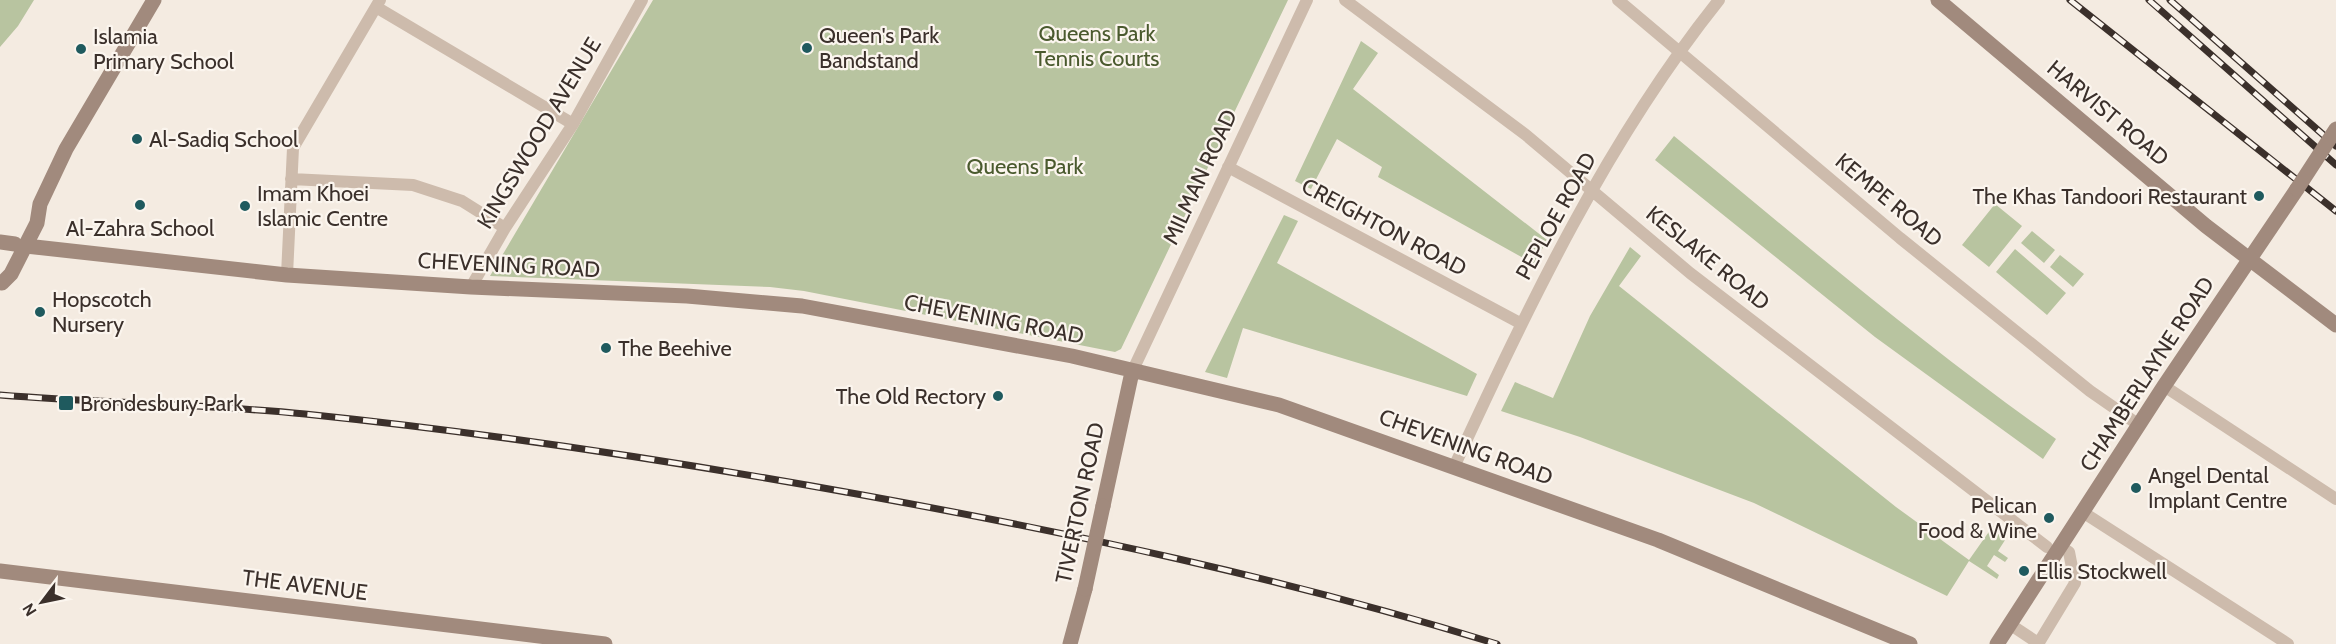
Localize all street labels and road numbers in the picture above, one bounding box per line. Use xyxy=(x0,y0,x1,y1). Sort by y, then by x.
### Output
street label: KINGSWOOD AVENUE xyxy=(471,32,607,234)
street label: HARVIST ROAD xyxy=(2042,54,2174,172)
street label: MILMAN ROAD xyxy=(1157,105,1243,249)
street label: KEMPE ROAD xyxy=(1830,147,1948,253)
street label: PEPLOE ROAD xyxy=(1510,148,1602,284)
street label: CREIGHTON ROAD xyxy=(1297,172,1471,282)
street label: KESLAKE ROAD xyxy=(1641,200,1775,316)
street label: CHEVENING ROAD xyxy=(417,247,601,283)
street label: CHAMBERLAYNE ROAD xyxy=(2074,272,2220,476)
street label: CHEVENING ROAD xyxy=(902,288,1086,350)
street label: CHEVENING ROAD xyxy=(1376,403,1556,491)
street label: TIVERTON ROAD xyxy=(1050,420,1110,586)
street label: THE AVENUE xyxy=(241,564,369,606)

